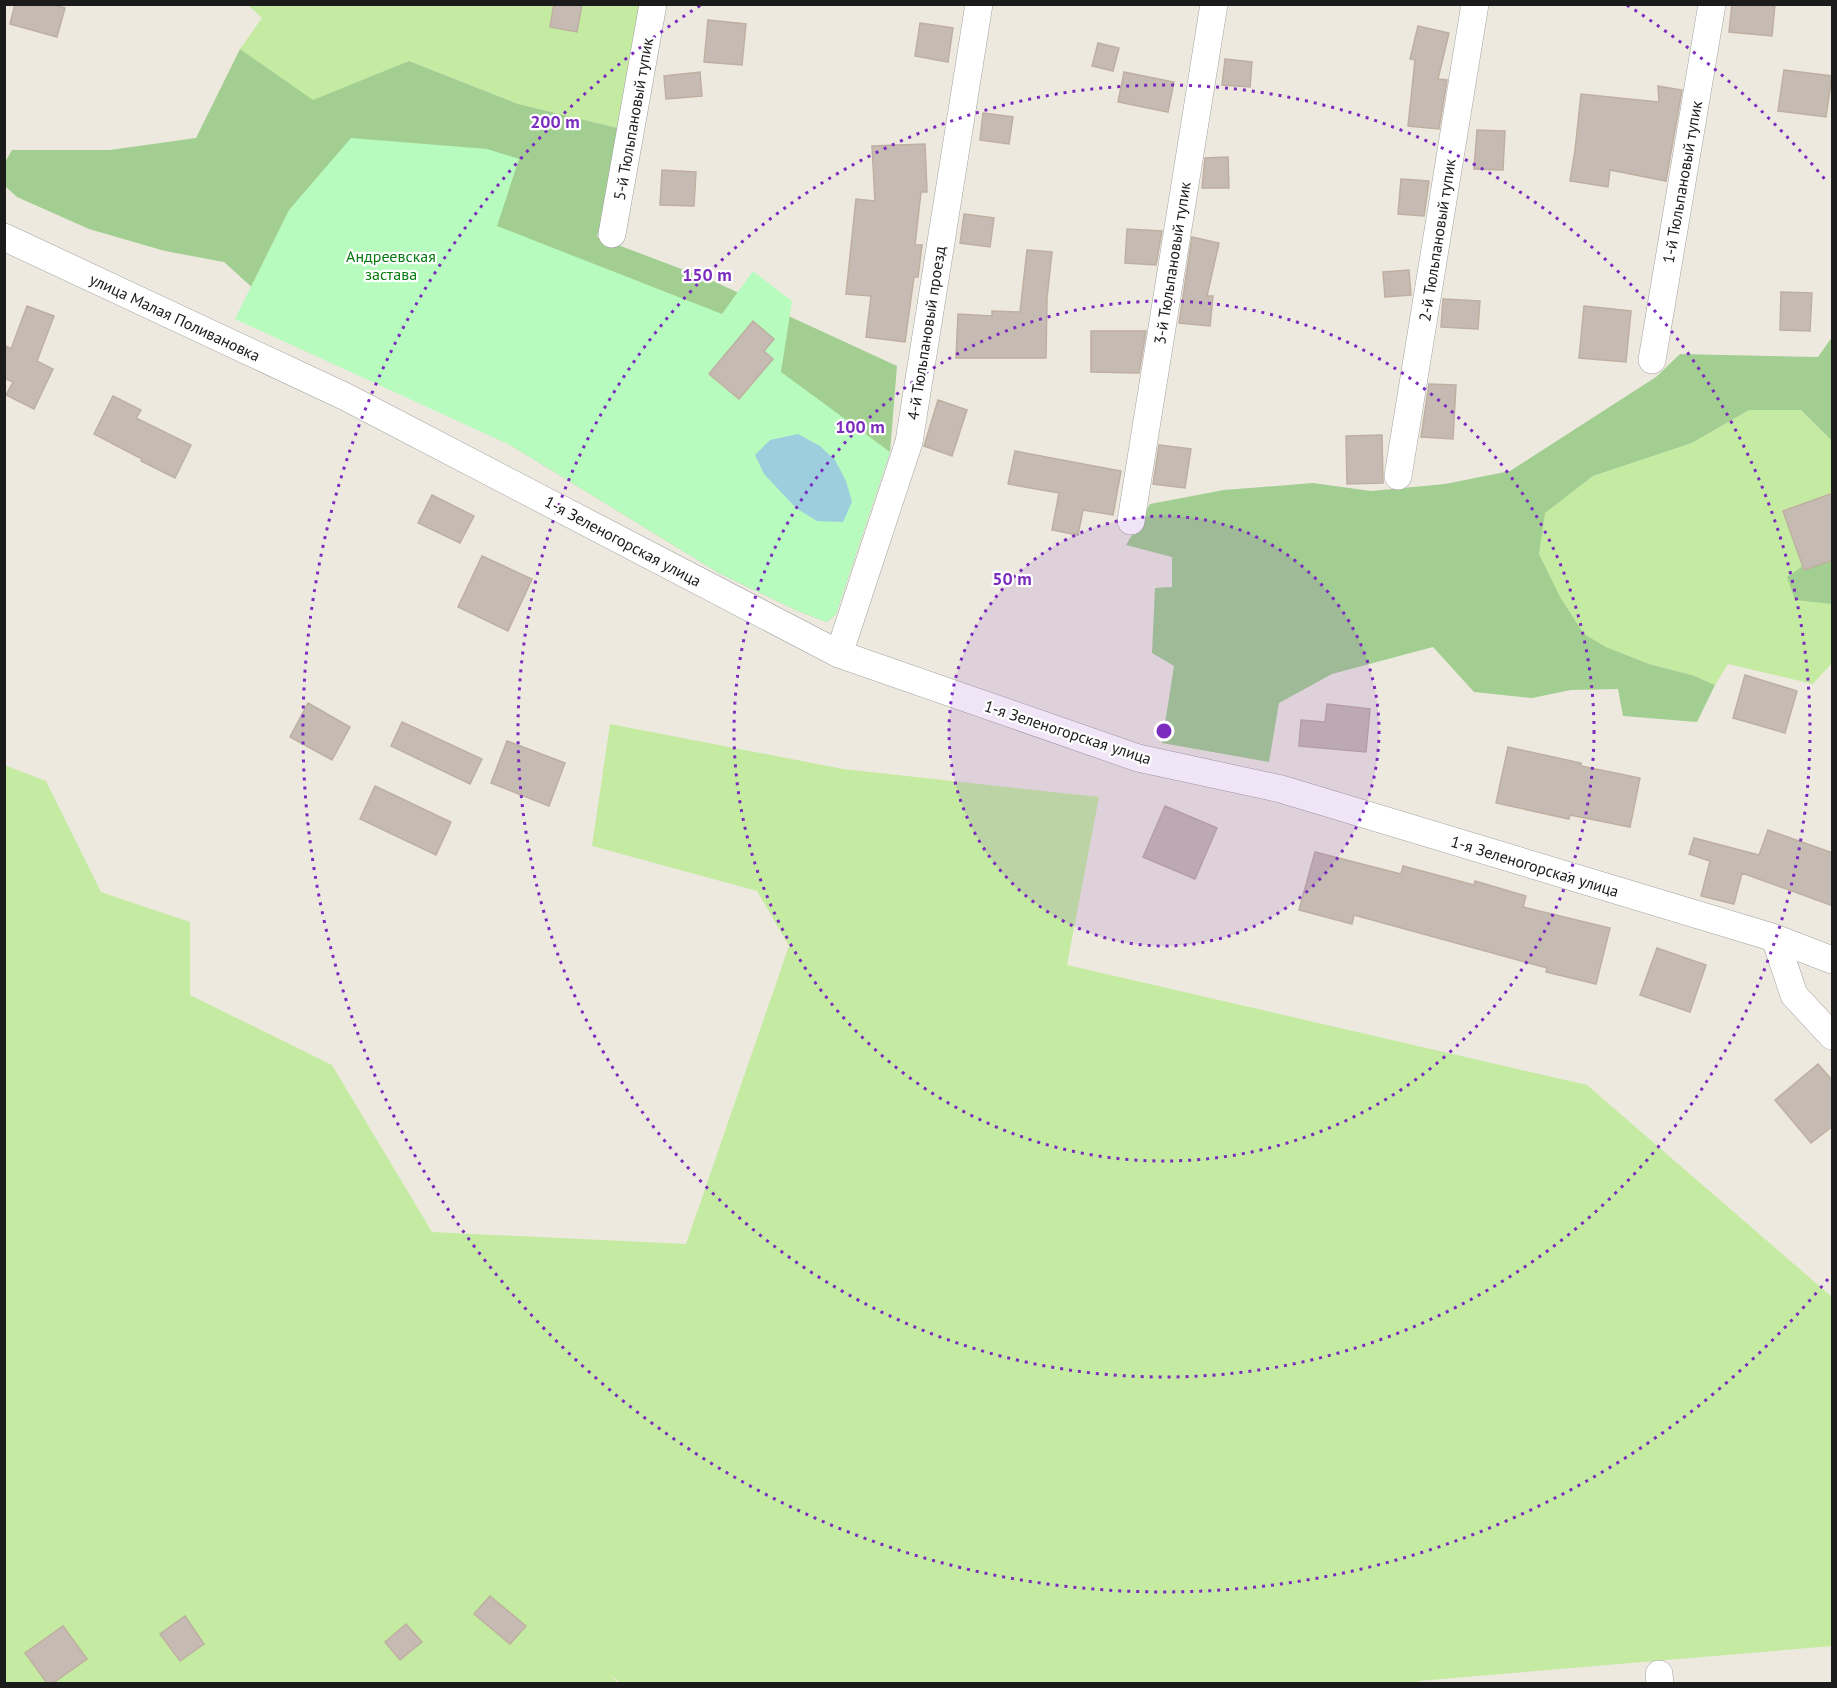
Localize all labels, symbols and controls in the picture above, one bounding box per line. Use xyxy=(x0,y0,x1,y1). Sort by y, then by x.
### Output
street label: 5-й Тюльпановый тупик xyxy=(609,36,657,202)
street label: 1-й Тюльпановый тупик xyxy=(1658,99,1706,265)
text: 200 m xyxy=(530,110,580,133)
street label: 2-й Тюльпановый тупик xyxy=(1414,157,1460,323)
street label: 3-й Тюльпановый тупик xyxy=(1149,180,1195,346)
street label: 4-й Тюльпановый проезд xyxy=(902,244,950,421)
park label: Андреевская застава xyxy=(346,246,436,284)
text: 150 m xyxy=(682,263,732,286)
street label: улица Малая Поливановка xyxy=(87,269,263,365)
text: 100 m xyxy=(835,415,885,438)
street label: 1-я Зеленогорская улица xyxy=(541,491,705,591)
text: 50 m xyxy=(992,567,1032,590)
street label: 1-я Зеленогорская улица xyxy=(982,696,1154,768)
centre of rings xyxy=(1154,721,1174,741)
street label: 1-я Зеленогорская улица xyxy=(1449,831,1621,901)

